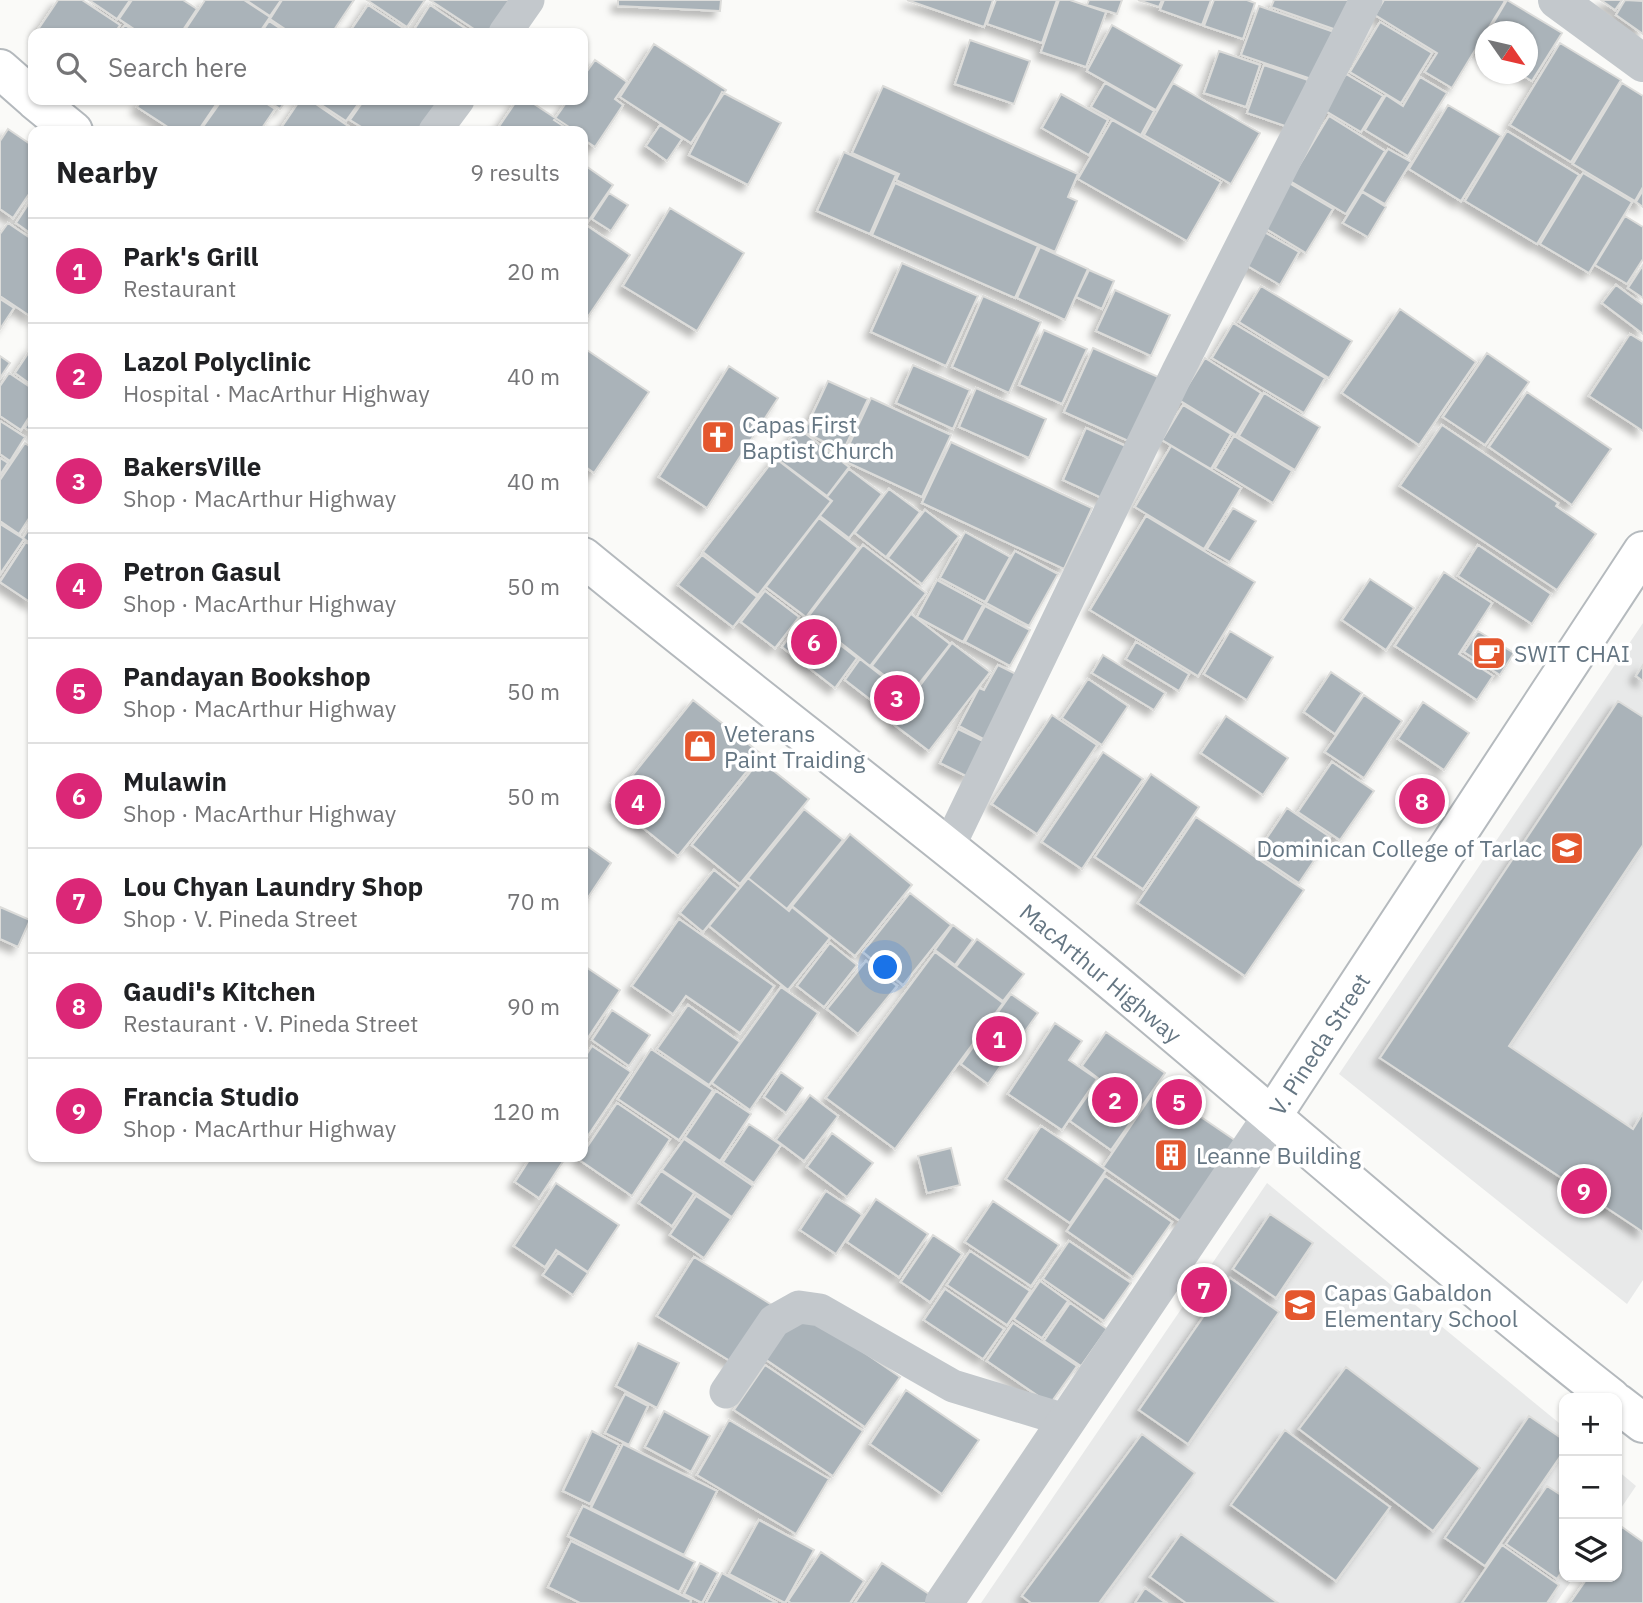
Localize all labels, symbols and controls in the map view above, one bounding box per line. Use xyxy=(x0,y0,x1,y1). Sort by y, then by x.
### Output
north arrow xyxy=(1475,21,1538,84)
search box xyxy=(28,28,588,105)
icon: search xyxy=(52,48,90,86)
text: Search here xyxy=(108,50,247,84)
text: Nearby xyxy=(56,152,158,191)
text: 9 results xyxy=(470,157,560,187)
text: Park's Grill xyxy=(123,239,258,273)
text: 1 xyxy=(72,256,86,286)
text: 20 m xyxy=(507,256,560,286)
text: Restaurant xyxy=(123,273,236,303)
text: Lazol Polyclinic xyxy=(123,344,311,378)
text: 2 xyxy=(72,361,86,391)
text: 40 m xyxy=(507,361,560,391)
text: Hospital · MacArthur Highway xyxy=(123,378,430,408)
place label: Capas First Baptist Church xyxy=(742,409,894,465)
church icon: Capas First Baptist Church xyxy=(699,418,737,456)
text: BakersVille xyxy=(123,449,261,483)
text: 3 xyxy=(72,466,86,496)
text: 40 m xyxy=(507,466,560,496)
text: Shop · MacArthur Highway xyxy=(123,483,396,513)
text: Petron Gasul xyxy=(123,554,281,588)
text: 4 xyxy=(72,571,86,601)
text: 50 m xyxy=(507,571,560,601)
text: Shop · MacArthur Highway xyxy=(123,588,396,618)
pin: 6 xyxy=(791,616,837,668)
cafe icon: SWIT CHAI xyxy=(1470,634,1508,672)
place label: SWIT CHAI xyxy=(1514,638,1630,668)
text: Pandayan Bookshop xyxy=(123,659,371,693)
pin: 3 xyxy=(874,672,920,724)
text: 5 xyxy=(72,676,86,706)
text: 50 m xyxy=(507,676,560,706)
text: Shop · MacArthur Highway xyxy=(123,693,396,723)
place label: Veterans Paint Traiding xyxy=(724,718,865,774)
shop icon: Veterans Paint Traiding xyxy=(681,727,719,765)
text: Mulawin xyxy=(123,764,227,798)
pin: 8 xyxy=(1399,775,1445,827)
pin: 4 xyxy=(615,776,661,828)
text: 6 xyxy=(72,781,86,811)
text: 50 m xyxy=(507,781,560,811)
text: Shop · MacArthur Highway xyxy=(123,798,396,828)
school or university icon: Dominican College of Tarlac xyxy=(1548,829,1586,867)
place label: Dominican College of Tarlac xyxy=(1256,833,1542,863)
text: Lou Chyan Laundry Shop xyxy=(123,869,423,903)
text: 7 xyxy=(72,886,86,916)
text: 70 m xyxy=(507,886,560,916)
street label: MacArthur Highway xyxy=(1014,897,1189,1050)
text: Shop · V. Pineda Street xyxy=(123,903,358,933)
your location xyxy=(868,950,902,984)
street label: V. Pineda Street xyxy=(1262,967,1376,1121)
text: Gaudi's Kitchen xyxy=(123,974,316,1008)
text: 8 xyxy=(72,991,86,1021)
text: 90 m xyxy=(507,991,560,1021)
text: Restaurant · V. Pineda Street xyxy=(123,1008,418,1038)
pin: 1 xyxy=(976,1013,1022,1065)
pin: 2 xyxy=(1092,1074,1138,1126)
pin: 5 xyxy=(1156,1076,1202,1128)
text: Francia Studio xyxy=(123,1079,299,1113)
text: 9 xyxy=(72,1096,86,1126)
text: 120 m xyxy=(493,1096,560,1126)
text: Shop · MacArthur Highway xyxy=(123,1113,396,1143)
building icon: Leanne Building xyxy=(1152,1136,1190,1174)
place label: Leanne Building xyxy=(1196,1140,1361,1170)
pin: 9 xyxy=(1561,1165,1607,1217)
pin: 7 xyxy=(1181,1264,1227,1316)
place label: Capas Gabaldon Elementary School xyxy=(1324,1277,1518,1333)
school or university icon: Capas Gabaldon Elementary School xyxy=(1281,1286,1319,1324)
map controls xyxy=(1559,1393,1622,1582)
button: + xyxy=(1559,1393,1622,1456)
button: − xyxy=(1559,1456,1622,1519)
button: layers xyxy=(1559,1519,1622,1582)

